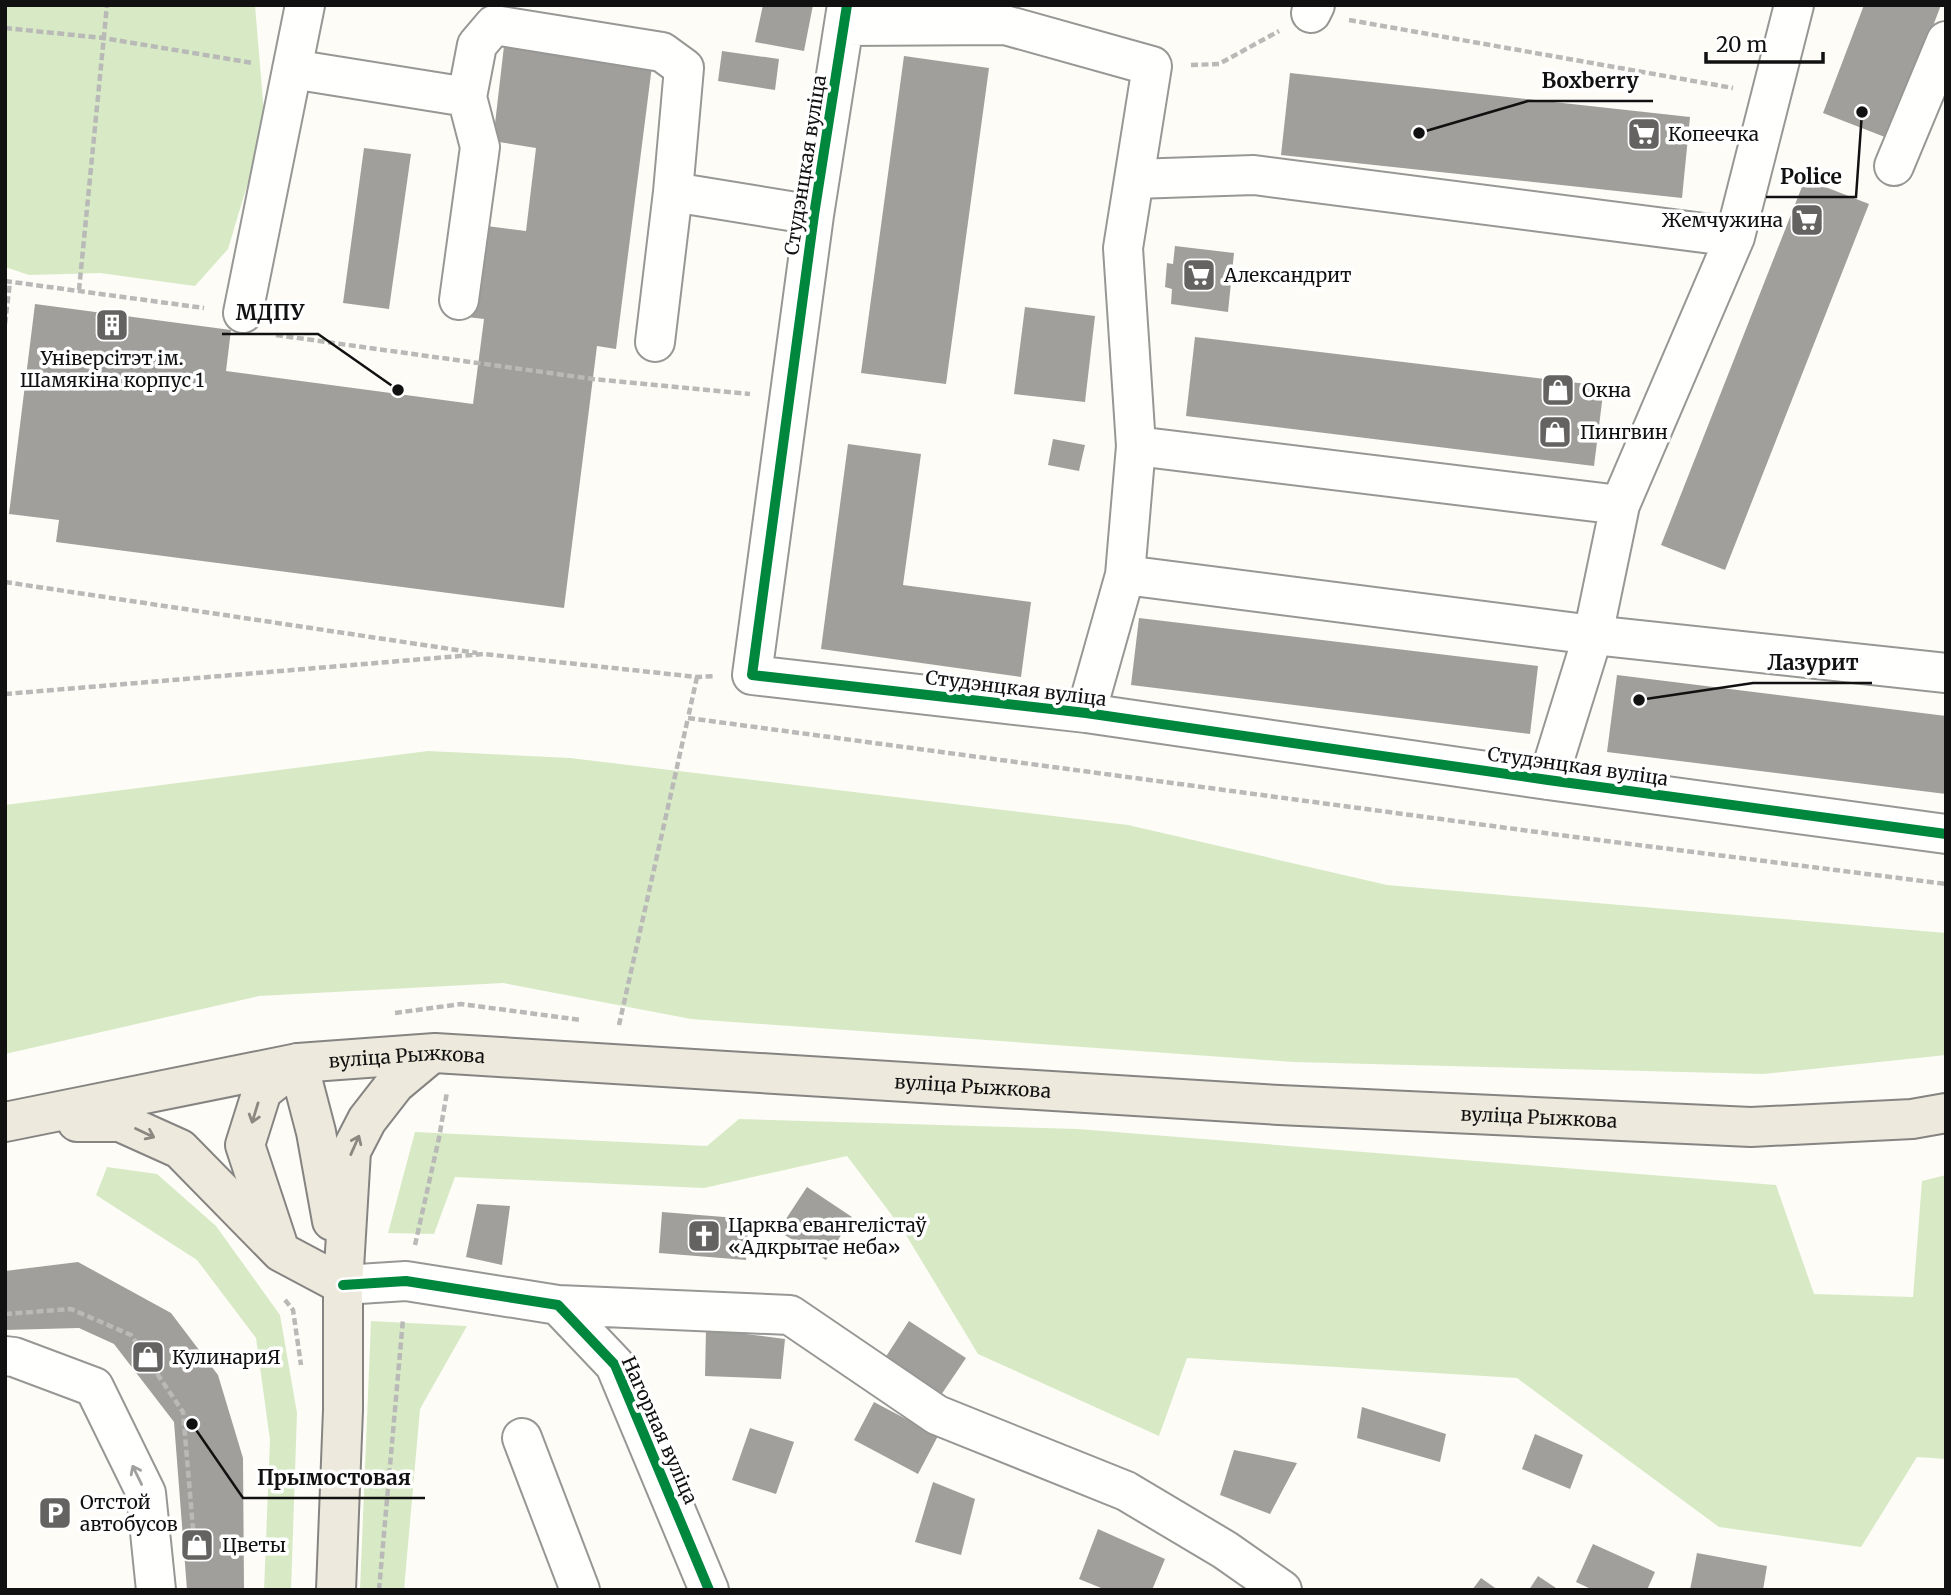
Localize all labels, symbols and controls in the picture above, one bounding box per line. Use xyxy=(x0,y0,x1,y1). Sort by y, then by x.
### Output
scale bar xyxy=(1706,21,1823,65)
text: 20 m xyxy=(1716,31,1768,58)
callout: Boxberry xyxy=(1528,59,1653,101)
text: Boxberry xyxy=(1541,67,1639,94)
street label: Студэнцкая вуліца xyxy=(779,73,831,257)
supermarket icon: Копеечка xyxy=(1625,115,1663,153)
place label: Копеечка xyxy=(1668,122,1759,146)
callout: Police xyxy=(1766,155,1856,197)
text: Police xyxy=(1780,163,1842,190)
supermarket icon: Жемчужина xyxy=(1788,201,1826,239)
place label: Жемчужина xyxy=(1662,208,1783,232)
supermarket icon: Александрит xyxy=(1180,256,1218,294)
place label: Александрит xyxy=(1223,263,1352,287)
callout: МДПУ xyxy=(222,292,318,334)
text: МДПУ xyxy=(236,299,305,326)
building icon: Універсітэт ім. Шамякіна корпус 1 xyxy=(93,306,131,344)
place label: Універсітэт ім. Шамякіна корпус 1 xyxy=(20,346,205,392)
shop icon: Окна xyxy=(1539,371,1577,409)
place label: Окна xyxy=(1582,378,1631,402)
shop icon: Пингвин xyxy=(1536,413,1574,451)
place label: Пингвин xyxy=(1580,420,1668,444)
callout: Лазурит xyxy=(1753,641,1872,683)
text: Лазурит xyxy=(1767,649,1859,676)
street label: Студэнцкая вуліца xyxy=(924,665,1108,711)
street label: Студэнцкая вуліца xyxy=(1486,741,1670,791)
street label: вуліца Рыжкова xyxy=(328,1041,486,1073)
street label: вуліца Рыжкова xyxy=(894,1069,1052,1103)
one-way arrow xyxy=(248,1101,261,1123)
street label: вуліца Рыжкова xyxy=(1460,1101,1618,1133)
one-way arrow xyxy=(133,1127,155,1140)
one-way arrow xyxy=(349,1134,362,1156)
place label: Царква евангелістаў «Адкрытае неба» xyxy=(728,1213,926,1259)
church icon: Царква евангелістаў «Адкрытае неба» xyxy=(685,1217,723,1255)
shop icon: КулинариЯ xyxy=(129,1338,167,1376)
place label: КулинариЯ xyxy=(172,1345,281,1369)
street label: Нагорная вуліца xyxy=(617,1352,703,1508)
callout: Прымостовая xyxy=(243,1456,425,1498)
text: Прымостовая xyxy=(257,1464,411,1491)
one-way arrow xyxy=(130,1465,144,1486)
place label: Отстой автобусов xyxy=(80,1490,178,1536)
parking icon: Отстой автобусов xyxy=(36,1494,74,1532)
shop icon: Цветы xyxy=(178,1526,216,1564)
place label: Цветы xyxy=(222,1533,286,1557)

